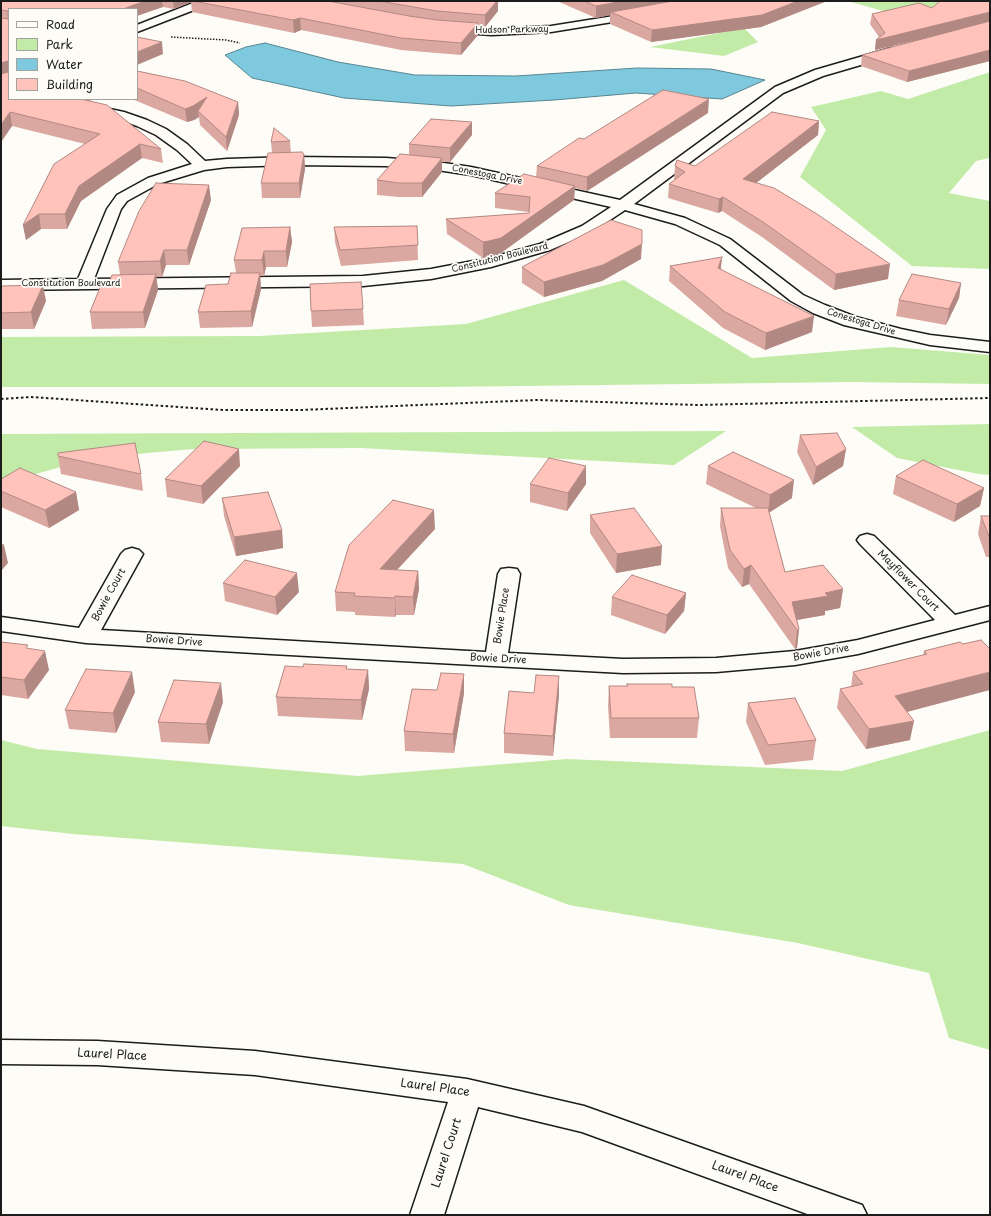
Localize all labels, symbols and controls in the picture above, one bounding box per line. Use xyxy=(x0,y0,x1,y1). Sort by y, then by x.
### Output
legend xyxy=(8,8,138,100)
text: Road xyxy=(46,15,75,33)
street label: Hudson Parkway xyxy=(475,24,549,36)
text: Park xyxy=(46,35,73,53)
text: Water xyxy=(46,55,82,73)
text: Building xyxy=(46,75,93,93)
street label: Conestoga Drive xyxy=(451,163,523,187)
street label: Constitution Boulevard xyxy=(451,241,549,275)
street label: Constitution Boulevard xyxy=(22,279,120,289)
street label: Conestoga Drive xyxy=(825,306,897,338)
street label: Mayflower Court xyxy=(875,548,941,614)
street label: Bowie Court xyxy=(89,566,129,624)
street label: Bowie Place xyxy=(492,587,512,645)
street label: Bowie Drive xyxy=(145,633,203,649)
street label: Bowie Drive xyxy=(792,642,850,664)
street label: Bowie Drive xyxy=(469,652,527,666)
street label: Laurel Place xyxy=(77,1046,147,1064)
street label: Laurel Place xyxy=(399,1076,471,1100)
street label: Laurel Court xyxy=(429,1116,465,1190)
street label: Laurel Place xyxy=(710,1158,780,1196)

